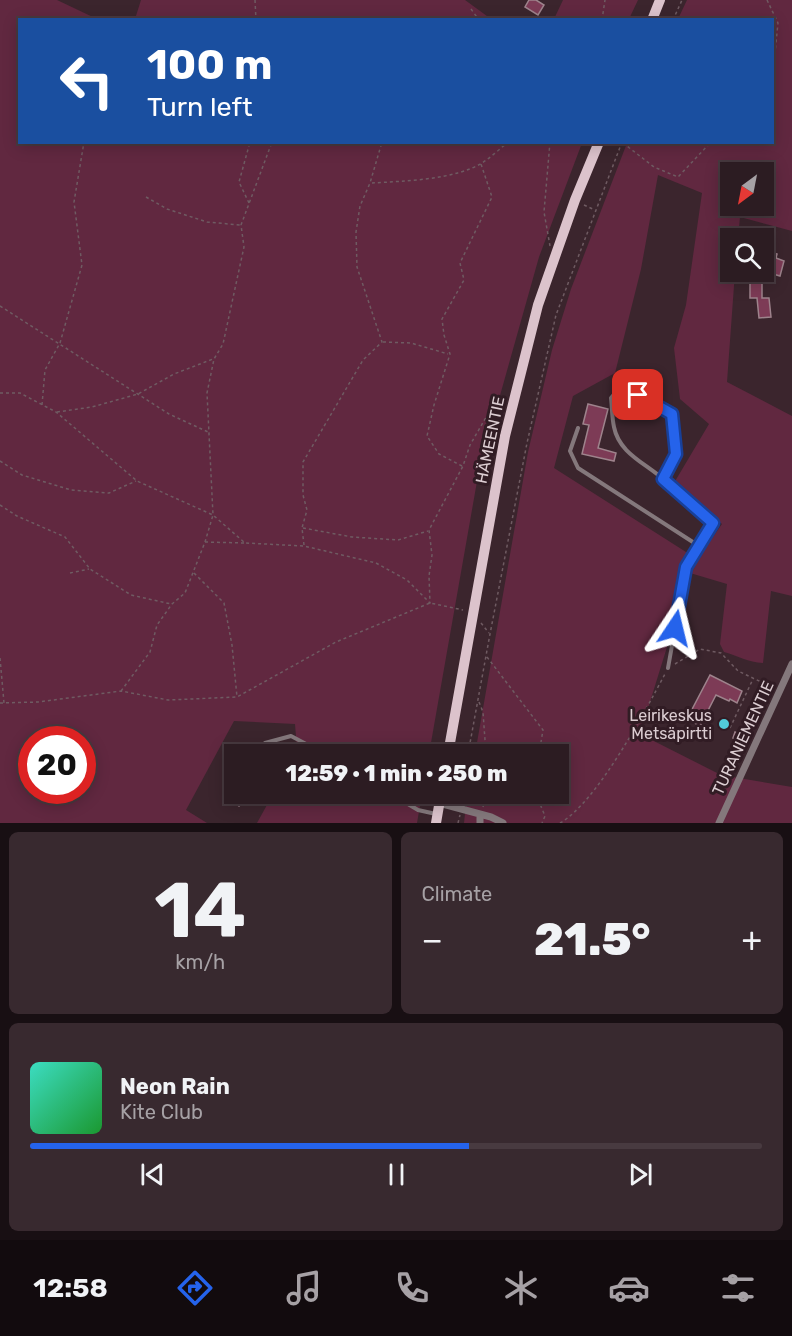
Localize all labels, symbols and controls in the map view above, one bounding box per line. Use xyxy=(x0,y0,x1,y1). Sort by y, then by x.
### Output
text: 100 m xyxy=(147,40,272,90)
icon: left xyxy=(48,42,126,120)
text: Turn left xyxy=(147,91,252,123)
north arrow xyxy=(720,162,774,216)
map controls xyxy=(720,162,774,282)
button: search xyxy=(720,228,774,282)
pin xyxy=(612,369,663,420)
icon: arrive xyxy=(621,378,654,411)
street label: HÄMEENTIE xyxy=(471,395,509,485)
position arrow xyxy=(643,596,707,660)
street label: TURANIEMENTIE xyxy=(708,678,778,798)
place label: Leirikeskus Metsäpirtti xyxy=(629,706,712,743)
marker: Leirikeskus Metsäpirtti xyxy=(717,717,731,731)
speed limit sign: 20 xyxy=(18,726,96,804)
text: 12:59 · 1 min · 250 m xyxy=(286,760,507,787)
text: 14 xyxy=(154,864,246,957)
text: Climate xyxy=(422,882,492,906)
text: 21.5° xyxy=(534,913,650,966)
text: − xyxy=(422,920,443,959)
text: + xyxy=(741,920,762,959)
text: km/h xyxy=(175,950,225,974)
text: Neon Rain xyxy=(120,1073,230,1100)
text: Kite Club xyxy=(120,1100,203,1124)
icon: previous xyxy=(136,1158,169,1191)
icon: pause xyxy=(380,1158,413,1191)
icon: next xyxy=(624,1158,657,1191)
icon: directions xyxy=(174,1267,216,1309)
icon: music xyxy=(283,1267,325,1309)
icon: phone xyxy=(391,1267,433,1309)
icon: climate xyxy=(500,1267,542,1309)
icon: car xyxy=(608,1267,650,1309)
icon: filters xyxy=(717,1267,759,1309)
text: 12:58 xyxy=(33,1272,108,1304)

